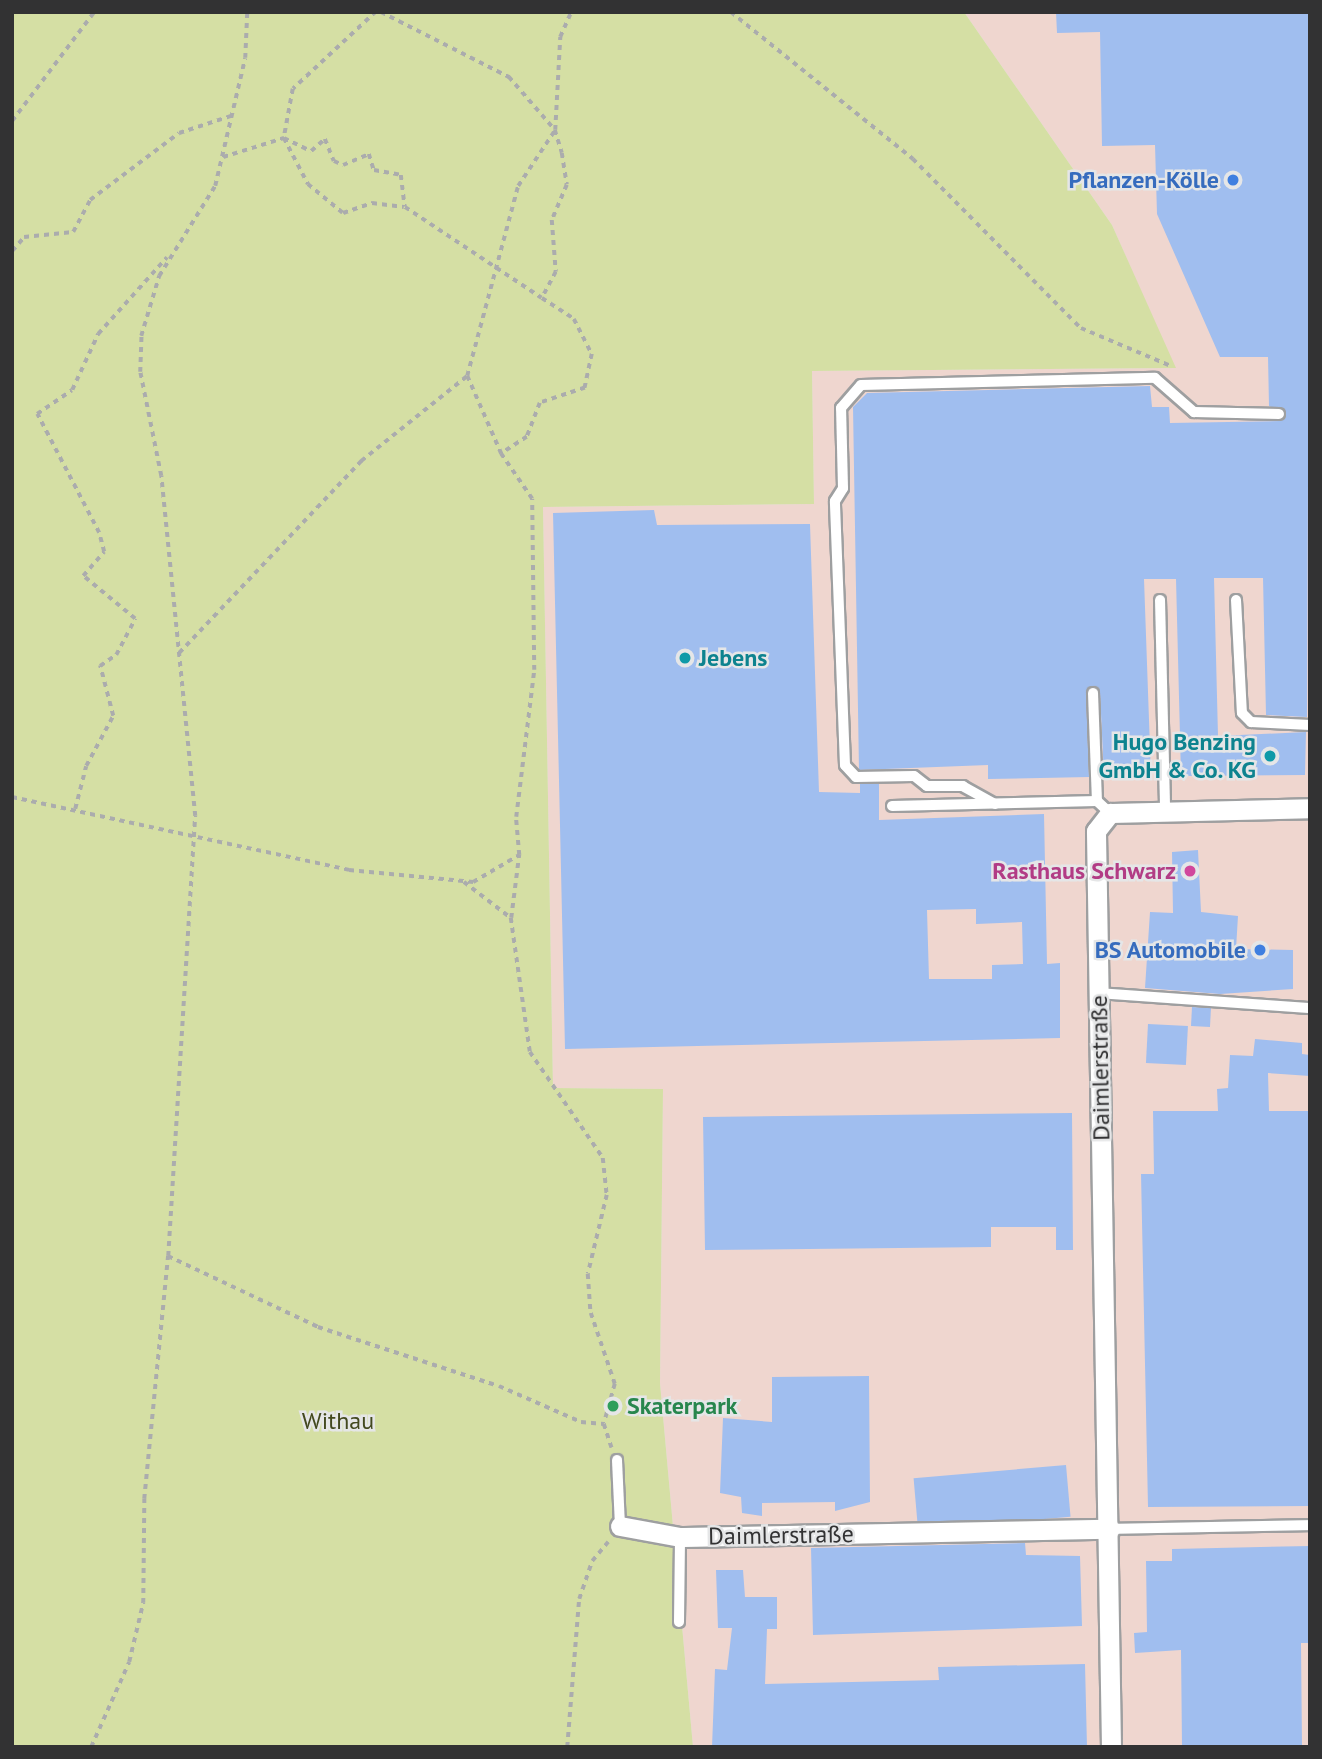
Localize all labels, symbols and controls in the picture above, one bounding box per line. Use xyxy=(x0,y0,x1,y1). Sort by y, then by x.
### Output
place label: Pflanzen-Kölle xyxy=(1068,166,1219,194)
marker: Pflanzen-Kölle xyxy=(1225,172,1241,188)
place label: Jebens xyxy=(699,644,767,672)
marker: Jebens xyxy=(677,650,693,666)
place label: Hugo Benzing GmbH & Co. KG xyxy=(1097,728,1256,784)
marker: Hugo Benzing GmbH & Co. KG xyxy=(1262,748,1278,764)
place label: Rasthaus Schwarz xyxy=(992,857,1176,885)
marker: Rasthaus Schwarz xyxy=(1182,863,1198,879)
place label: BS Automobile xyxy=(1094,936,1246,964)
marker: BS Automobile xyxy=(1252,942,1268,958)
street label: Daimlerstraße xyxy=(1084,995,1116,1141)
place label: Skaterpark xyxy=(627,1392,737,1420)
marker: Skaterpark xyxy=(605,1398,621,1414)
park label: Withau xyxy=(302,1407,374,1435)
street label: Daimlerstraße xyxy=(708,1519,854,1551)

